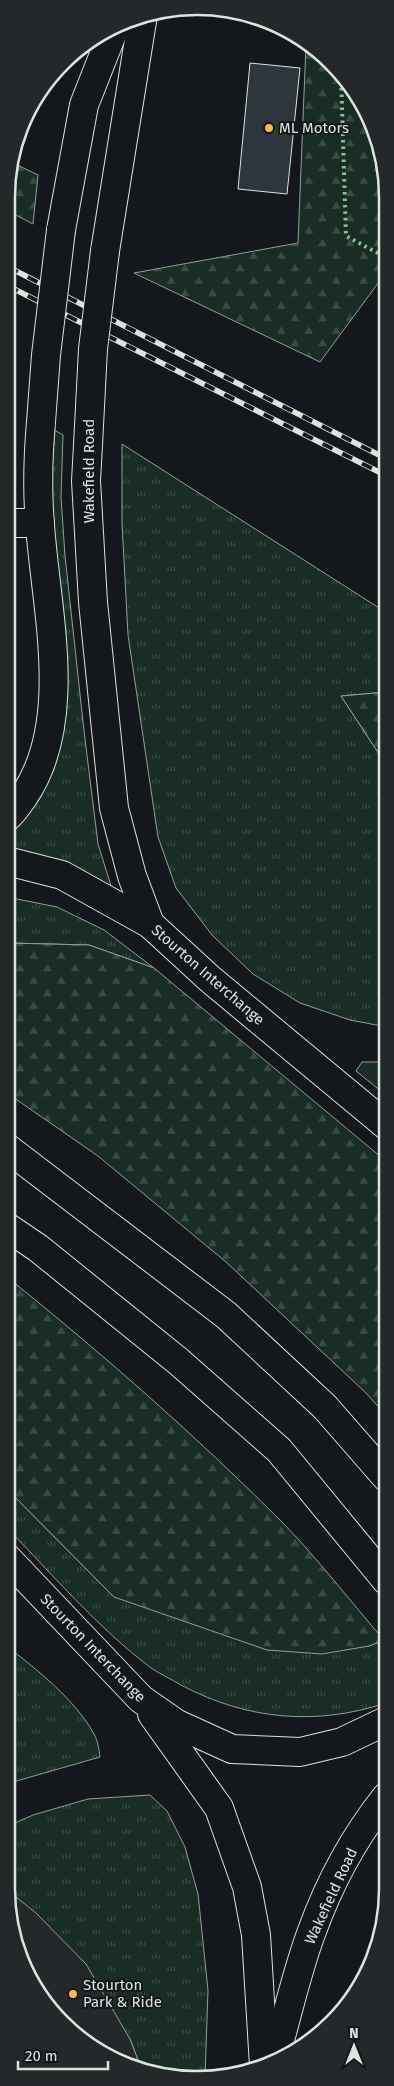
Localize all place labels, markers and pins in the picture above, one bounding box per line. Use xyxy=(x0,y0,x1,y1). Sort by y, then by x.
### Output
place label: ML Motors xyxy=(279,119,349,137)
marker: ML Motors xyxy=(263,122,275,134)
place label: Stourton Park & Ride xyxy=(83,1976,162,2011)
marker: Stourton Park & Ride xyxy=(67,1988,79,2000)

